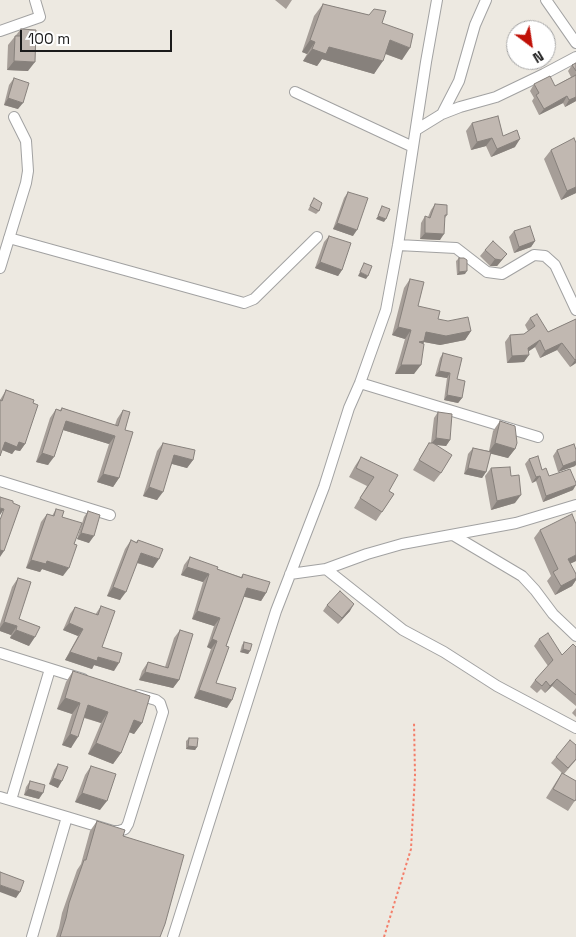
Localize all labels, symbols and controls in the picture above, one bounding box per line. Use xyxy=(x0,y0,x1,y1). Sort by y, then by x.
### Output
scale bar xyxy=(22,20,175,52)
north arrow xyxy=(506,20,556,70)
text: 100 m xyxy=(28,29,70,48)
text: N xyxy=(530,47,547,67)

